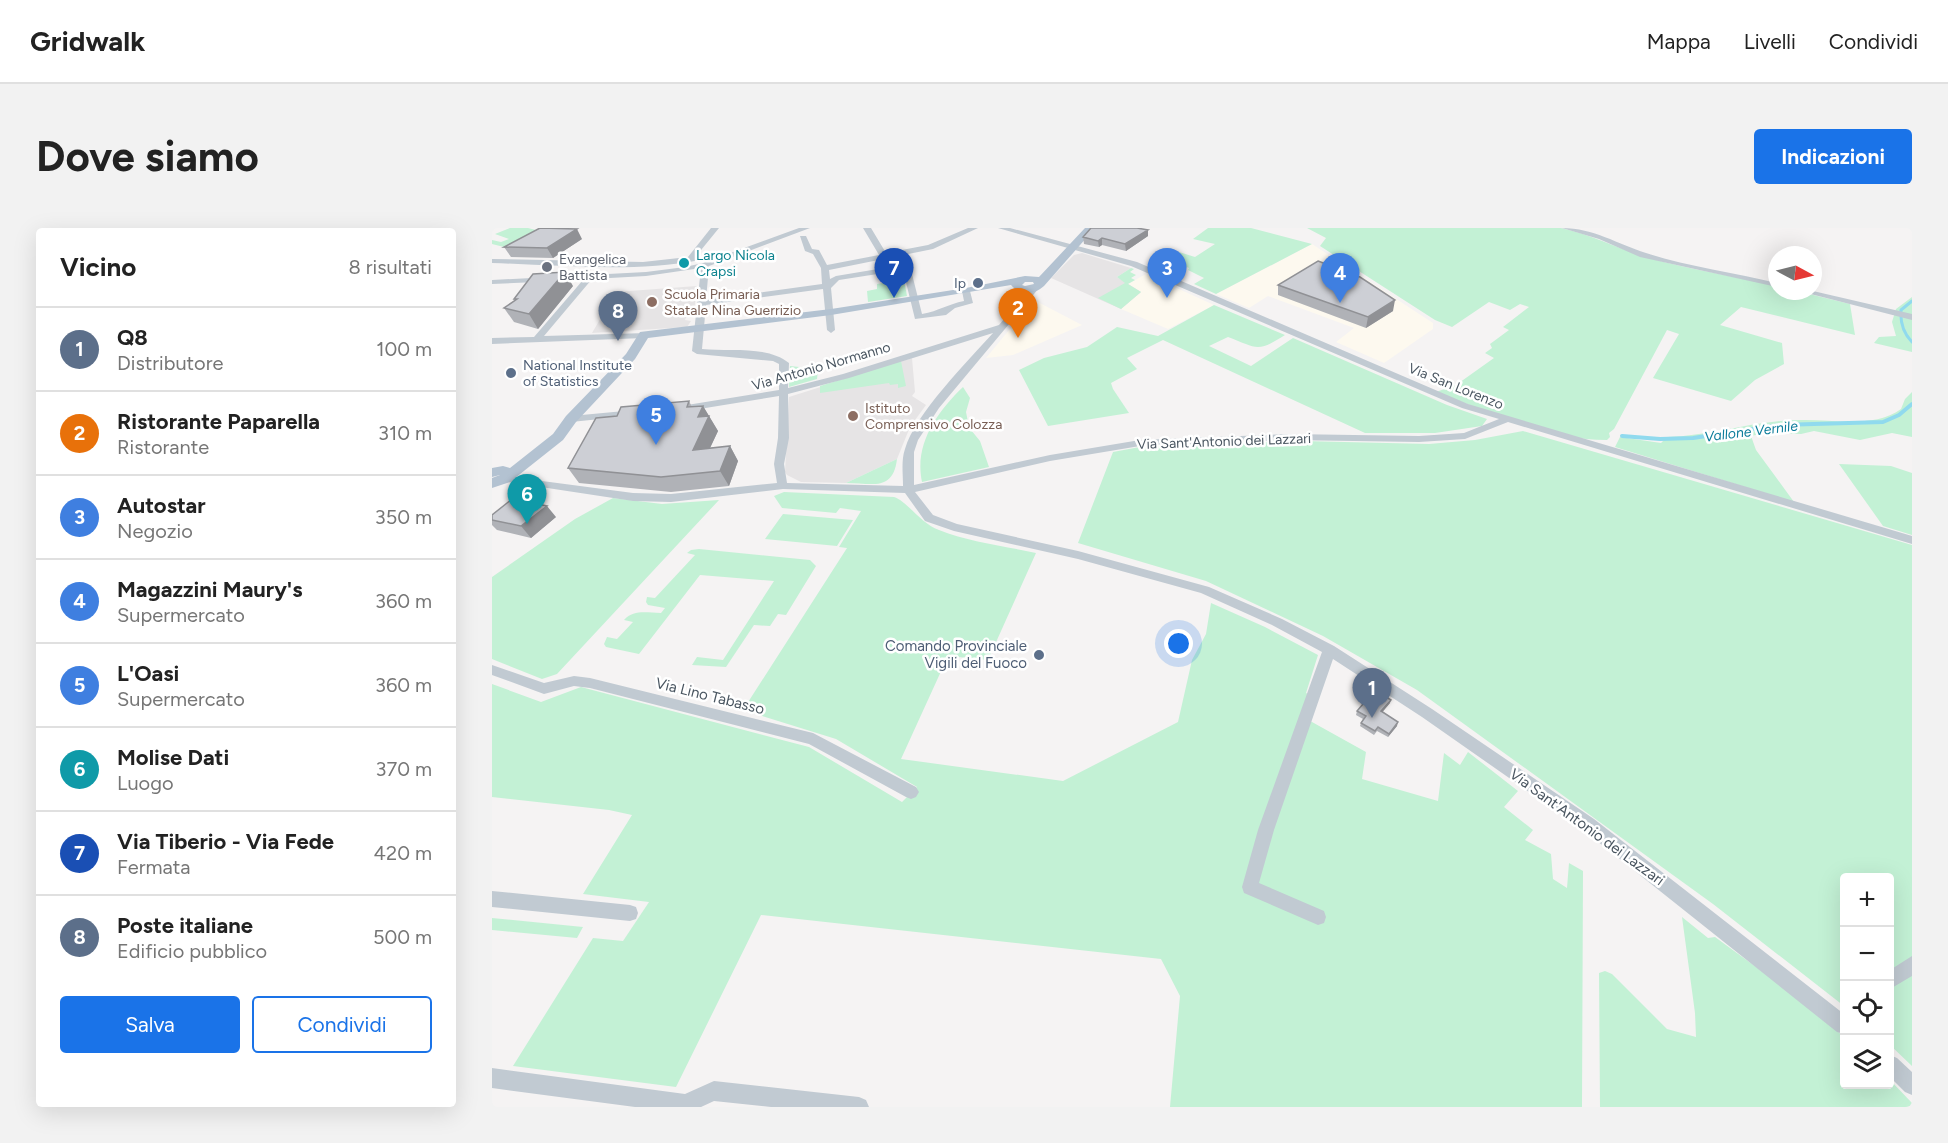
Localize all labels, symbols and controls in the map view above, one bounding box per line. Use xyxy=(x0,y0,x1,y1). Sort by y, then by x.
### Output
text: Gridwalk xyxy=(30,24,145,58)
text: Mappa xyxy=(1647,29,1711,54)
text: Livelli xyxy=(1744,29,1796,54)
text: Condividi xyxy=(1829,29,1918,54)
button: Indicazioni xyxy=(1754,129,1912,184)
text: Dove siamo xyxy=(36,131,259,182)
north arrow xyxy=(1768,246,1822,300)
place label: Largo Nicola Crapsi xyxy=(696,247,775,280)
pin: 7 xyxy=(874,248,914,298)
pin: 3 xyxy=(1148,248,1186,298)
text: Vicino xyxy=(60,251,136,283)
place label: Evangelica Battista xyxy=(559,251,626,284)
pin: 4 xyxy=(1320,254,1360,303)
text: 8 risultati xyxy=(349,255,432,279)
marker: Largo Nicola Crapsi xyxy=(677,256,691,270)
marker: Evangelica Battista xyxy=(540,260,554,274)
place label: Ip xyxy=(954,275,966,292)
marker: Ip xyxy=(971,276,985,290)
place label: Scuola Primaria Statale Nina Guerrizio xyxy=(664,286,801,319)
pin: 2 xyxy=(998,288,1038,338)
pin: 8 xyxy=(598,291,638,341)
marker: Scuola Primaria Statale Nina Guerrizio xyxy=(645,295,659,309)
text: Q8 xyxy=(117,324,148,351)
text: 1 xyxy=(75,337,84,361)
text: 100 m xyxy=(376,337,432,361)
street label: Via Antonio Normanno xyxy=(750,339,892,394)
text: Distributore xyxy=(117,351,223,375)
place label: National Institute of Statistics xyxy=(523,357,632,390)
street label: Via San Lorenzo xyxy=(1406,360,1506,413)
marker: National Institute of Statistics xyxy=(504,366,518,380)
pin: 5 xyxy=(636,396,676,445)
place label: Istituto Comprensivo Colozza xyxy=(865,400,1002,433)
text: Ristorante Paparella xyxy=(117,408,320,435)
marker: Istituto Comprensivo Colozza xyxy=(846,409,860,423)
water label: Vallone Vernile xyxy=(1703,417,1799,446)
text: 2 xyxy=(74,421,85,445)
text: 310 m xyxy=(378,421,432,445)
street label: Via Sant'Antonio dei Lazzari xyxy=(1137,430,1311,453)
text: Ristorante xyxy=(117,435,209,459)
pin: 6 xyxy=(507,474,546,524)
text: Autostar xyxy=(117,492,206,519)
text: 3 xyxy=(74,505,85,529)
text: 350 m xyxy=(375,505,432,529)
text: Negozio xyxy=(117,519,193,543)
text: Magazzini Maury's xyxy=(117,576,303,603)
text: 4 xyxy=(73,589,86,613)
text: 360 m xyxy=(375,589,432,613)
text: Supermercato xyxy=(117,603,245,627)
your location xyxy=(1164,629,1193,658)
place label: Comando Provinciale Vigili del Fuoco xyxy=(885,637,1027,672)
marker: Comando Provinciale Vigili del Fuoco xyxy=(1032,648,1046,662)
text: L'Oasi xyxy=(117,660,179,687)
pin: 1 xyxy=(1352,668,1392,718)
text: 5 xyxy=(74,673,85,697)
text: 360 m xyxy=(375,673,432,697)
street label: Via Lino Tabasso xyxy=(654,674,767,718)
text: Supermercato xyxy=(117,687,245,711)
text: Molise Dati xyxy=(117,744,229,771)
text: 6 xyxy=(74,757,85,781)
text: 370 m xyxy=(376,757,432,781)
street label: Via Sant'Antonio dei Lazzari xyxy=(1506,765,1668,889)
text: Luogo xyxy=(117,771,174,795)
text: Via Tiberio - Via Fede xyxy=(117,828,334,855)
text: 7 xyxy=(74,841,85,865)
text: 420 m xyxy=(374,841,432,865)
text: Fermata xyxy=(117,855,190,879)
map controls xyxy=(1840,873,1894,1089)
button: + xyxy=(1840,873,1894,927)
text: Poste italiane xyxy=(117,912,253,939)
text: 8 xyxy=(73,925,86,949)
text: 500 m xyxy=(373,925,432,949)
button: − xyxy=(1840,927,1894,981)
text: Edificio pubblico xyxy=(117,939,267,963)
button: locate xyxy=(1840,981,1894,1035)
button: Salva xyxy=(60,996,240,1053)
button: Condividi xyxy=(252,996,432,1053)
button: layers xyxy=(1840,1035,1894,1089)

